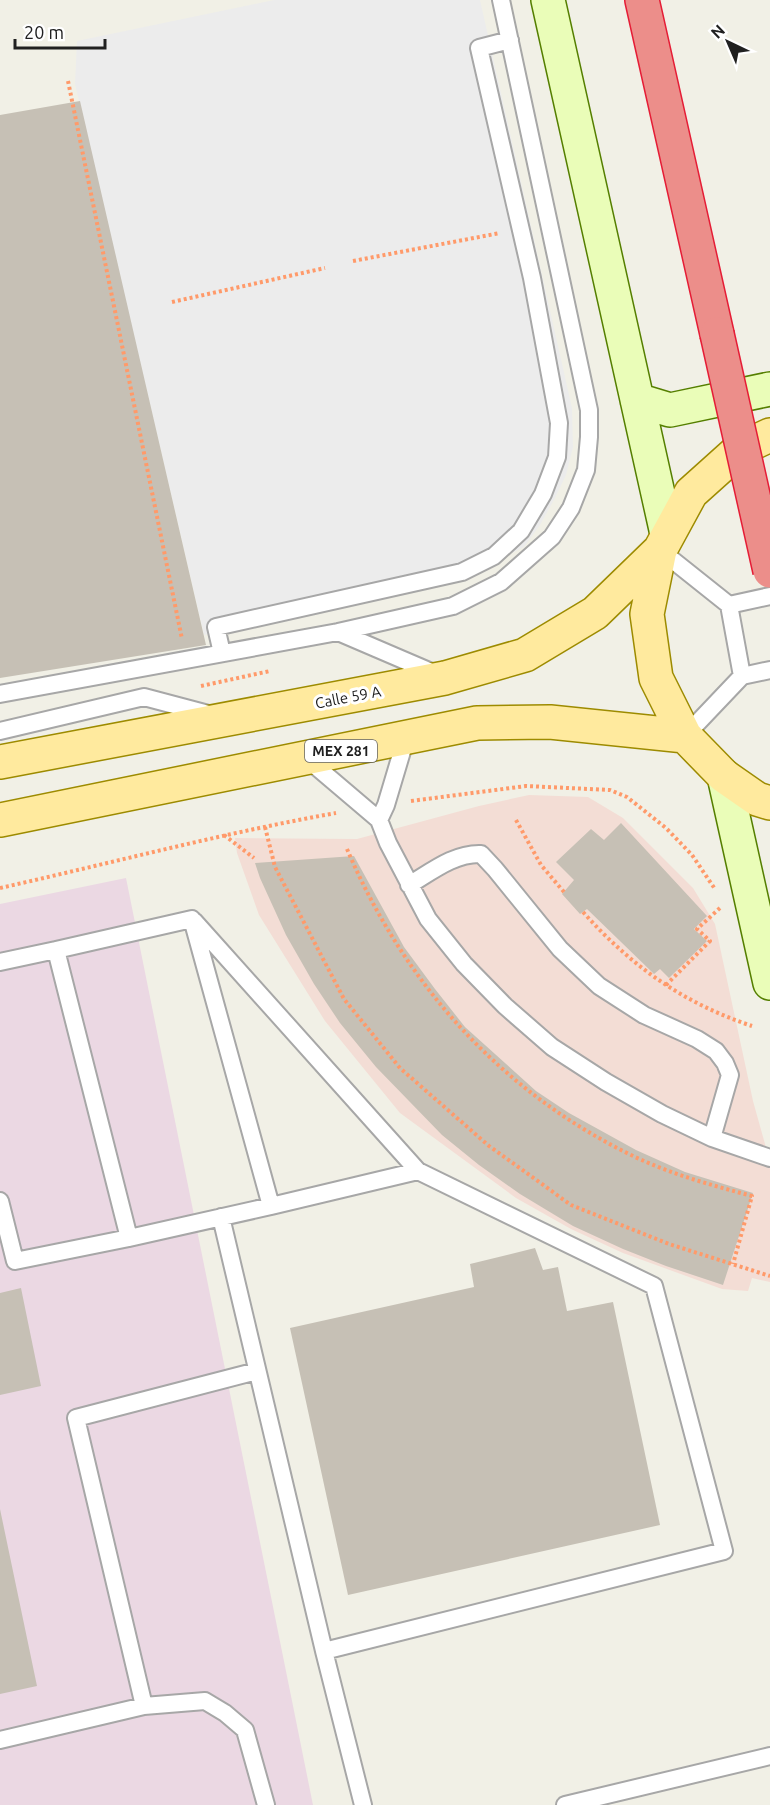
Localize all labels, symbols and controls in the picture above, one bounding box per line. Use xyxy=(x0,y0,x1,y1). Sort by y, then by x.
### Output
scale bar xyxy=(15,12,105,50)
north arrow xyxy=(698,12,758,72)
text: N xyxy=(707,21,728,42)
text: 20 m xyxy=(24,22,64,42)
street label: Calle 59 A xyxy=(314,682,383,712)
road number: MEX 281 xyxy=(305,740,377,762)

